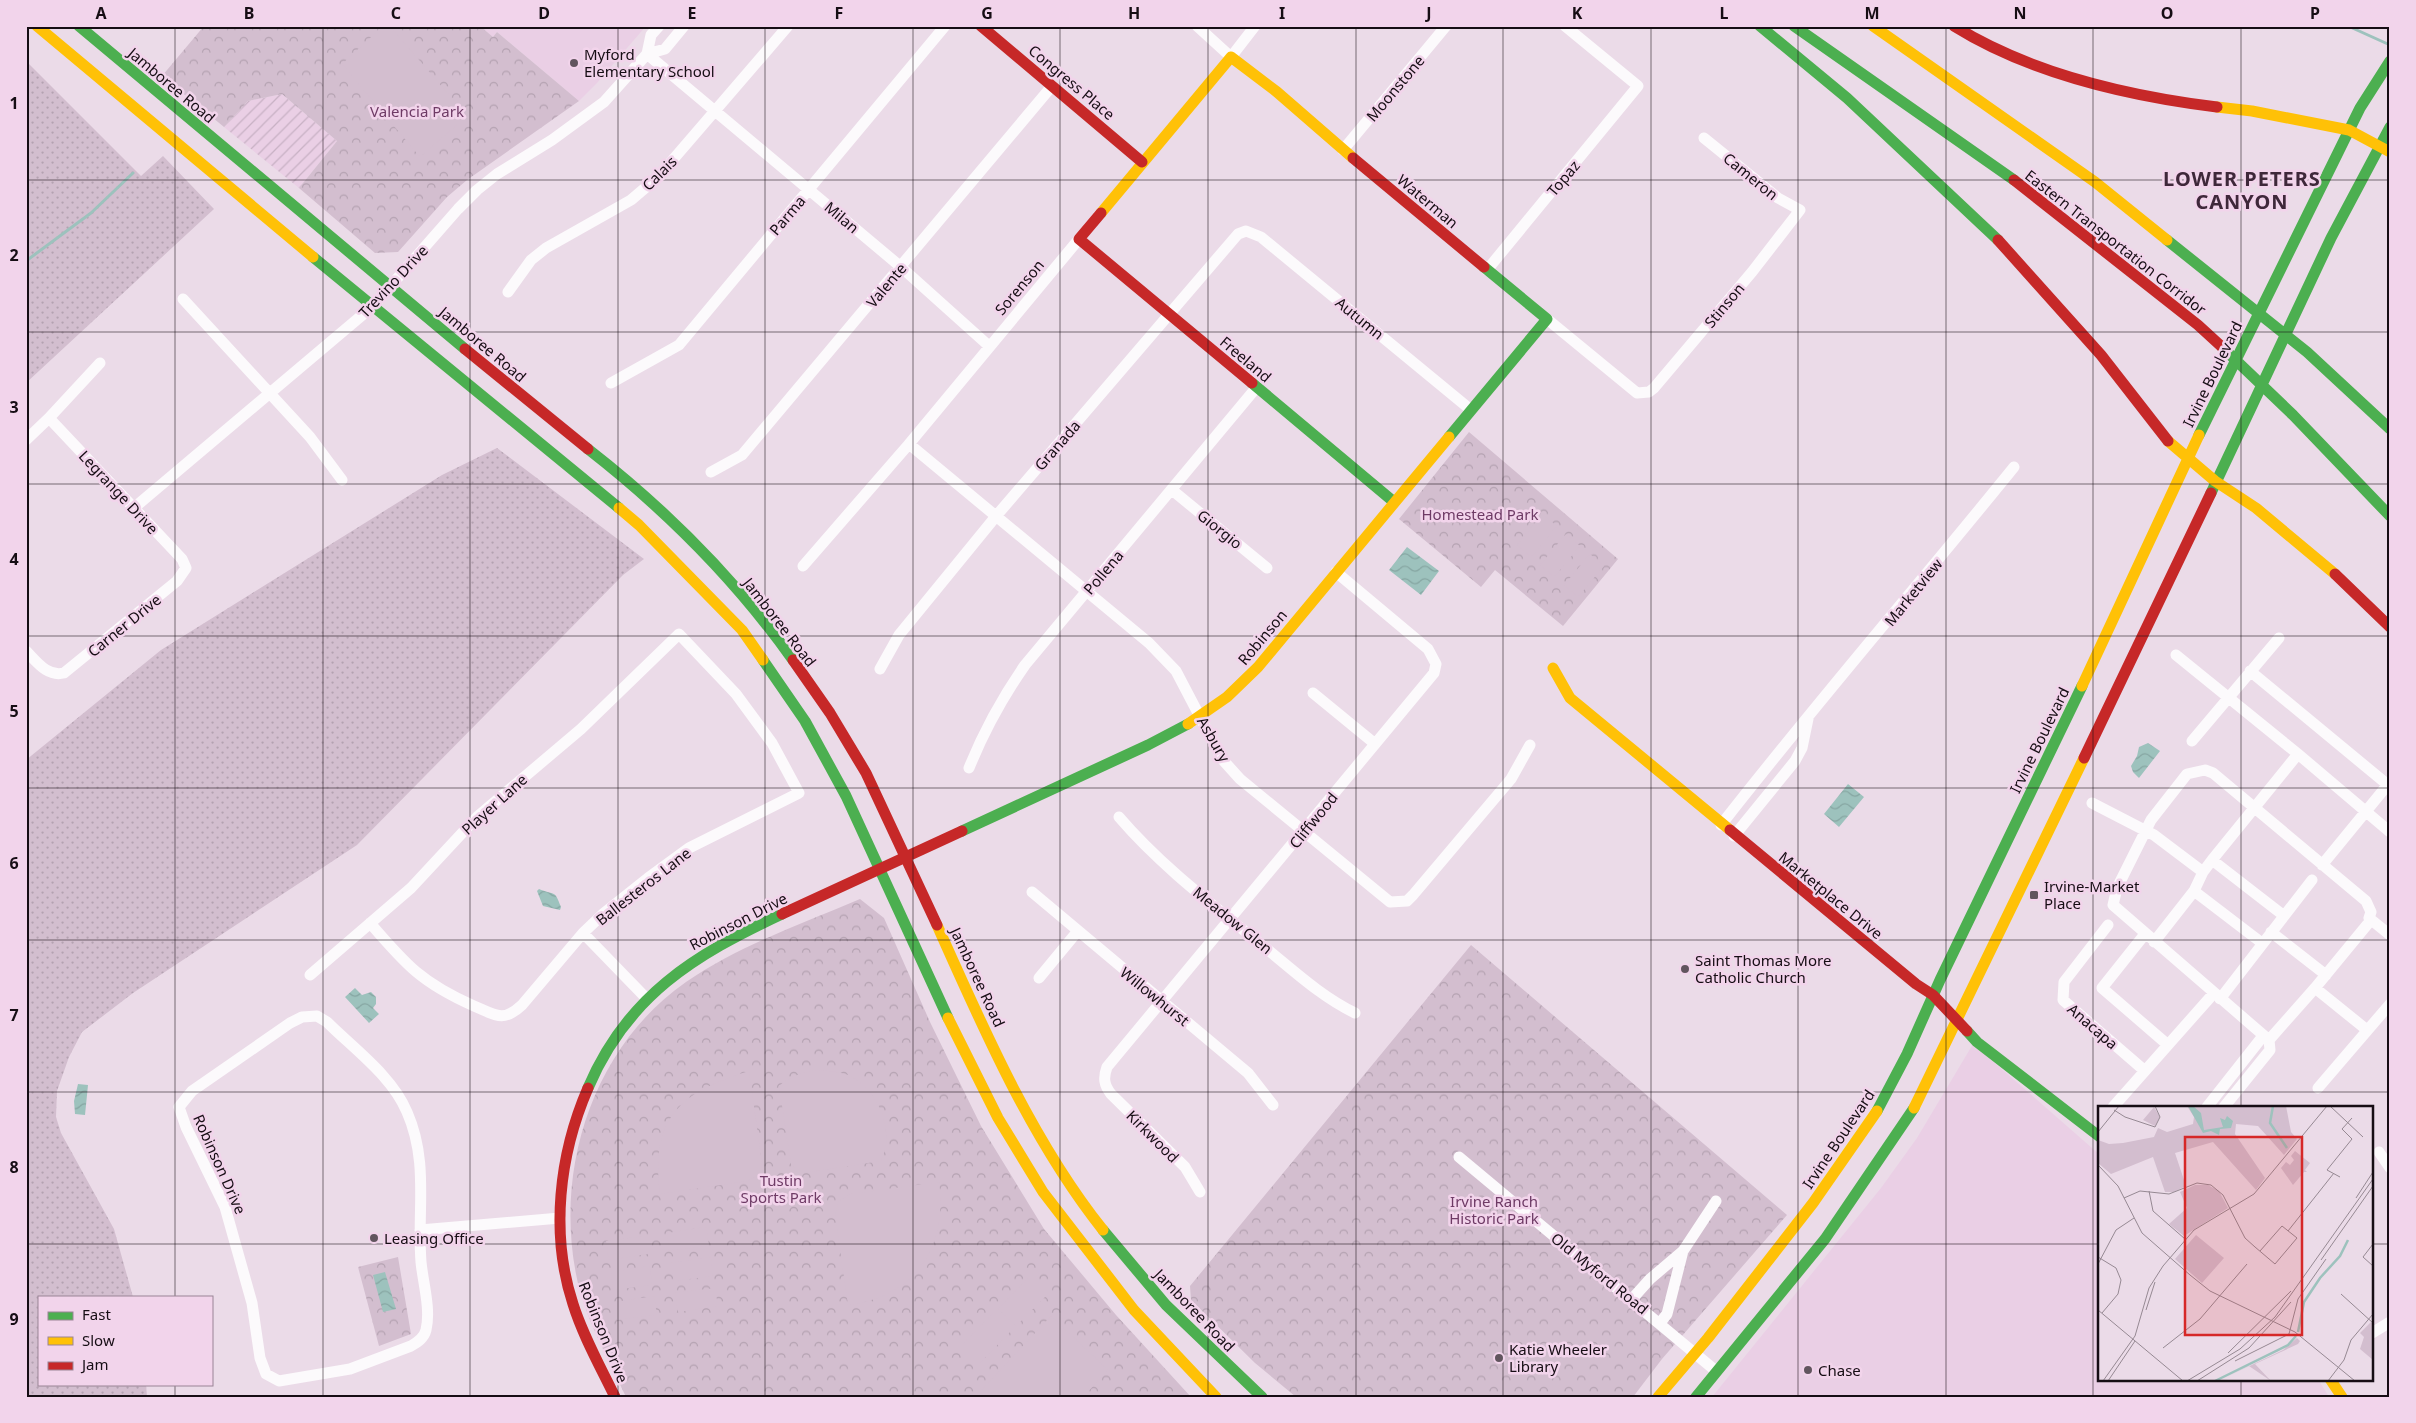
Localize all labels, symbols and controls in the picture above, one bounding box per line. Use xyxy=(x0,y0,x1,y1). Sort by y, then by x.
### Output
text: A xyxy=(95,2,107,24)
text: B xyxy=(244,2,254,24)
text: C xyxy=(391,2,401,24)
text: D xyxy=(538,2,550,24)
text: E xyxy=(688,2,697,24)
text: F xyxy=(835,2,843,24)
text: G xyxy=(981,2,993,24)
text: H xyxy=(1128,2,1140,24)
text: I xyxy=(1279,2,1285,24)
text: J xyxy=(1424,2,1432,24)
text: K xyxy=(1572,2,1583,24)
text: L xyxy=(1720,2,1729,24)
text: M xyxy=(1864,2,1880,24)
text: N xyxy=(2013,2,2027,24)
text: O xyxy=(2161,2,2173,24)
text: P xyxy=(2310,2,2320,24)
street label: Congress Place xyxy=(1025,40,1119,124)
street label: Jamboree Road xyxy=(123,41,220,127)
place label: Myford Elementary School xyxy=(584,44,715,81)
street label: Moonstone xyxy=(1361,51,1429,125)
marker: Myford Elementary School xyxy=(568,57,580,69)
text: 1 xyxy=(9,92,19,114)
park label: Valencia Park xyxy=(370,101,464,121)
street label: Cameron xyxy=(1720,148,1782,204)
street label: Calais xyxy=(637,151,681,195)
street label: Topaz xyxy=(1542,156,1584,200)
street label: Eastern Transportation Corridor xyxy=(2021,165,2211,319)
district label: LOWER PETERS CANYON xyxy=(2163,165,2321,215)
street label: Waterman xyxy=(1393,170,1463,232)
street label: Parma xyxy=(765,191,809,239)
street label: Milan xyxy=(821,197,863,237)
street label: Trevino Drive xyxy=(354,240,432,322)
text: 2 xyxy=(9,244,19,266)
street label: Sorenson xyxy=(990,255,1048,319)
street label: Valente xyxy=(861,258,911,312)
street label: Stinson xyxy=(1700,279,1748,331)
street label: Autumn xyxy=(1332,292,1388,344)
street label: Jamboree Road xyxy=(434,300,531,386)
street label: Irvine Boulevard xyxy=(2178,318,2246,430)
street label: Freeland xyxy=(1216,332,1276,386)
text: 3 xyxy=(9,396,19,418)
street label: Granada xyxy=(1030,416,1084,474)
street label: Legrange Drive xyxy=(75,446,163,538)
park label: Homestead Park xyxy=(1422,504,1538,524)
street label: Giorgio xyxy=(1193,505,1247,553)
street label: Pollena xyxy=(1079,546,1127,598)
text: 4 xyxy=(9,548,19,570)
street label: Marketview xyxy=(1880,554,1947,630)
street label: Jamboree Road xyxy=(738,572,821,671)
street label: Carner Drive xyxy=(83,589,165,661)
street label: Robinson xyxy=(1233,605,1291,669)
street label: Irvine Boulevard xyxy=(2005,684,2073,796)
text: 5 xyxy=(9,700,19,722)
street label: Asbury xyxy=(1193,713,1235,766)
street label: Player Lane xyxy=(457,769,531,839)
street label: Cliffwood xyxy=(1284,788,1342,852)
street label: Ballesteros Lane xyxy=(591,843,695,929)
street label: Marketplace Drive xyxy=(1775,847,1887,943)
text: 6 xyxy=(9,852,19,874)
place label: Irvine-Market Place xyxy=(2044,876,2140,913)
street label: Meadow Glen xyxy=(1189,882,1277,958)
street label: Robinson Drive xyxy=(686,888,790,954)
marker: Irvine-Market Place xyxy=(2028,889,2040,901)
street label: Jamboree Road xyxy=(945,922,1010,1030)
place label: Saint Thomas More Catholic Church xyxy=(1695,950,1831,987)
street label: Willowhurst xyxy=(1116,962,1194,1030)
marker: Saint Thomas More Catholic Church xyxy=(1679,963,1691,975)
street label: Anacapa xyxy=(2064,999,2122,1053)
text: 7 xyxy=(9,1004,19,1026)
street label: Irvine Boulevard xyxy=(1797,1085,1879,1193)
street label: Kirkwood xyxy=(1122,1105,1184,1167)
inset map xyxy=(2098,1106,2374,1380)
street label: Robinson Drive xyxy=(189,1111,251,1217)
text: 8 xyxy=(9,1156,19,1178)
park label: Tustin Sports Park xyxy=(741,1170,821,1207)
park label: Irvine Ranch Historic Park xyxy=(1449,1191,1539,1228)
place label: Leasing Office xyxy=(384,1228,484,1248)
street label: Old Myford Road xyxy=(1547,1228,1653,1318)
marker: Leasing Office xyxy=(368,1232,380,1244)
street label: Jamboree Road xyxy=(1149,1263,1240,1356)
street label: Robinson Drive xyxy=(575,1279,633,1385)
legend xyxy=(38,1296,212,1386)
text: Fast xyxy=(82,1304,111,1324)
text: 9 xyxy=(9,1308,19,1330)
text: Slow xyxy=(82,1330,115,1350)
place label: Katie Wheeler Library xyxy=(1509,1339,1607,1376)
marker: Katie Wheeler Library xyxy=(1493,1352,1505,1364)
text: Jam xyxy=(80,1354,109,1374)
place label: Chase xyxy=(1818,1360,1861,1380)
marker: Chase xyxy=(1802,1364,1814,1376)

